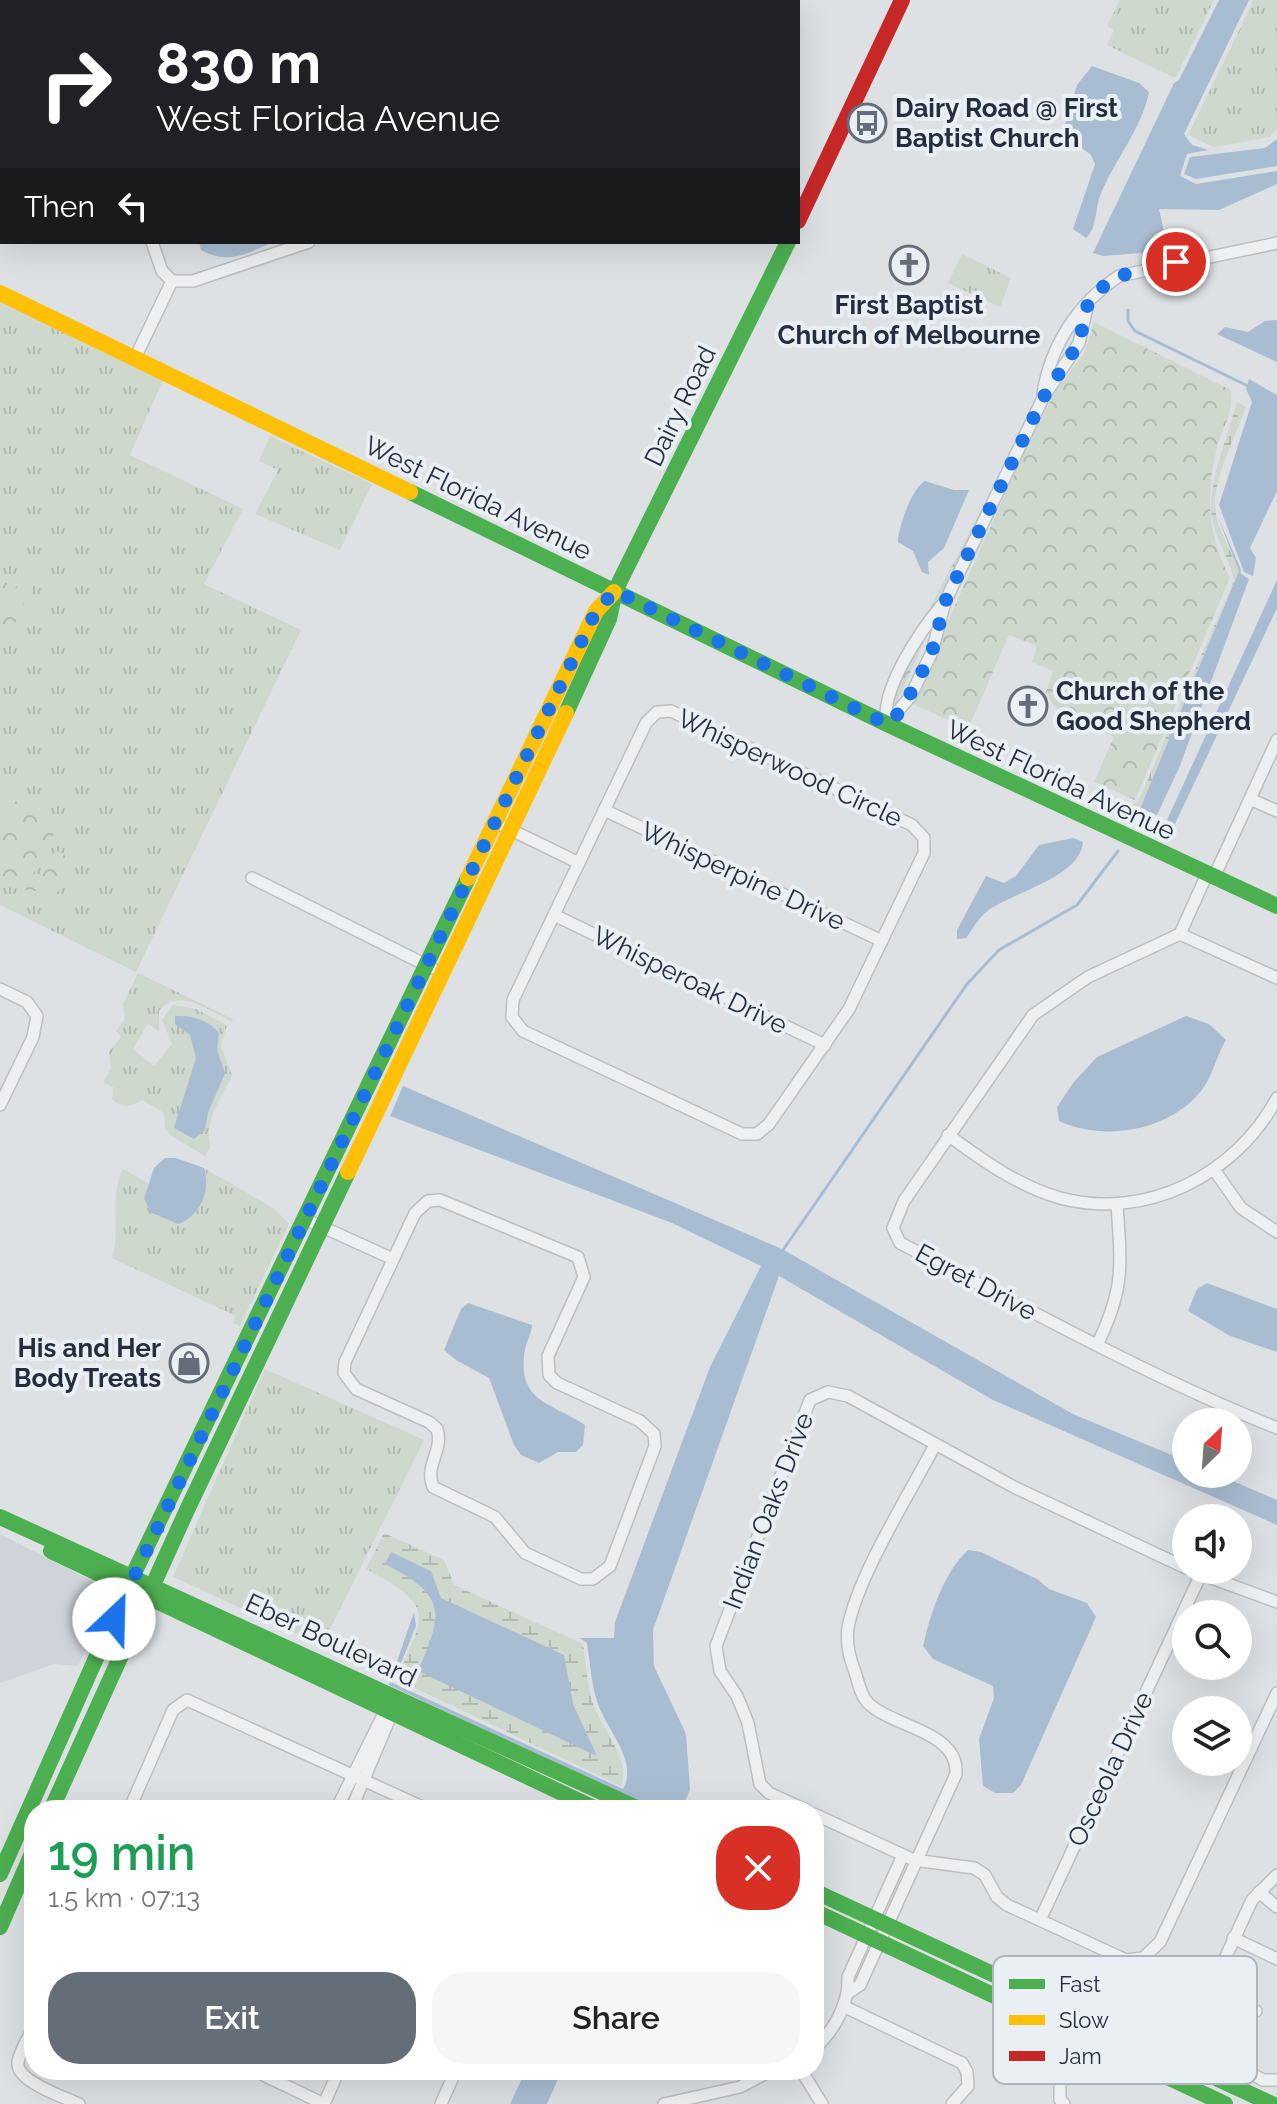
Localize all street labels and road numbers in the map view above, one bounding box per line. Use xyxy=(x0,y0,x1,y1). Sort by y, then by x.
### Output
street label: Dairy Road xyxy=(638,341,722,471)
street label: West Florida Avenue xyxy=(360,430,596,566)
street label: Whisperwood Circle xyxy=(673,703,907,833)
street label: West Florida Avenue xyxy=(942,714,1180,846)
street label: Whisperpine Drive xyxy=(636,816,850,936)
street label: Whisperoak Drive xyxy=(588,920,792,1040)
street label: Egret Drive xyxy=(910,1238,1042,1326)
street label: Indian Oaks Drive xyxy=(717,1409,819,1613)
street label: Eber Boulevard xyxy=(241,1587,421,1693)
street label: Osceola Drive xyxy=(1061,1687,1159,1851)

